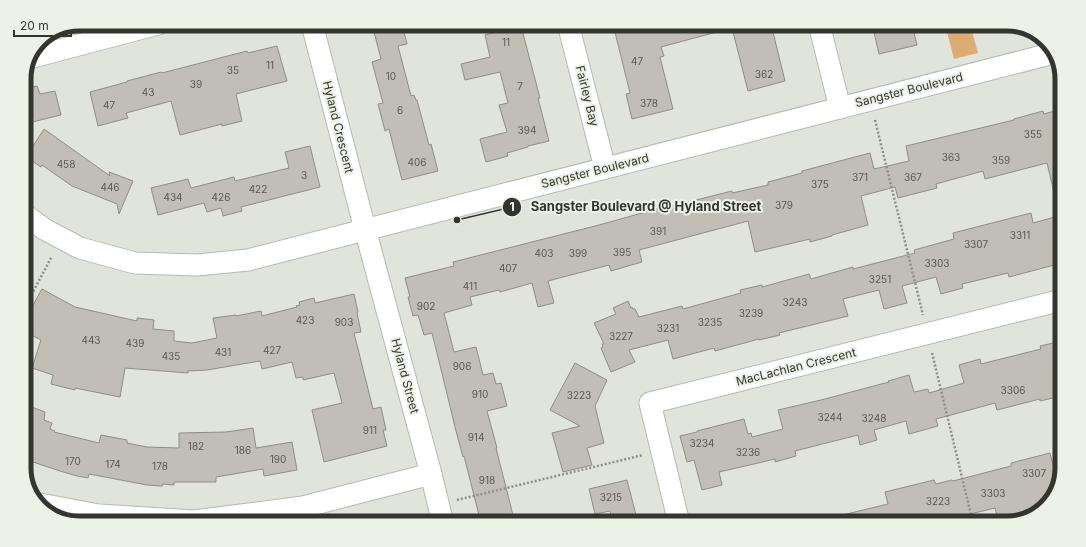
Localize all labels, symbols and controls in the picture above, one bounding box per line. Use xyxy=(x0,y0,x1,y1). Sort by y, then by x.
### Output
scale bar xyxy=(14,12,71,38)
text: 20 m xyxy=(20,18,49,33)
house number: 11 xyxy=(502,36,510,48)
house number: 47 xyxy=(631,55,643,67)
house number: 11 xyxy=(266,59,274,71)
house number: 35 xyxy=(227,64,239,76)
street label: Fairley Bay xyxy=(573,64,602,128)
house number: 362 xyxy=(755,68,773,80)
street label: Sangster Boulevard xyxy=(853,69,964,110)
house number: 10 xyxy=(386,70,396,82)
house number: 39 xyxy=(190,78,202,90)
street label: Hyland Crescent xyxy=(320,79,357,175)
house number: 7 xyxy=(517,80,523,92)
house number: 43 xyxy=(142,86,154,98)
house number: 378 xyxy=(640,97,658,109)
house number: 47 xyxy=(103,99,115,111)
house number: 6 xyxy=(397,104,403,116)
house number: 394 xyxy=(518,124,536,136)
house number: 355 xyxy=(1024,128,1042,140)
street label: Sangster Boulevard xyxy=(539,150,650,191)
house number: 363 xyxy=(942,151,960,163)
house number: 359 xyxy=(992,154,1010,166)
house number: 406 xyxy=(408,156,426,168)
house number: 458 xyxy=(57,158,75,170)
house number: 3 xyxy=(301,169,307,181)
house number: 371 xyxy=(852,171,868,183)
house number: 367 xyxy=(904,171,922,183)
house number: 375 xyxy=(811,178,829,190)
house number: 446 xyxy=(100,181,120,193)
house number: 422 xyxy=(249,183,267,195)
house number: 434 xyxy=(163,191,183,203)
house number: 426 xyxy=(212,191,230,203)
callout: Sangster Boulevard @ Hyland Street xyxy=(502,194,769,219)
text: Sangster Boulevard @ Hyland Street xyxy=(531,198,761,214)
text: 1 xyxy=(509,199,515,214)
house number: 379 xyxy=(775,199,793,211)
house number: 391 xyxy=(650,225,666,237)
house number: 3311 xyxy=(1010,229,1030,241)
house number: 3307 xyxy=(964,238,988,250)
house number: 395 xyxy=(613,246,631,258)
house number: 403 xyxy=(535,247,553,259)
house number: 399 xyxy=(569,247,587,259)
house number: 3303 xyxy=(925,257,949,269)
house number: 407 xyxy=(499,262,517,274)
house number: 3251 xyxy=(869,273,891,285)
house number: 411 xyxy=(463,280,477,292)
house number: 3243 xyxy=(783,296,807,308)
house number: 902 xyxy=(417,300,435,312)
house number: 3239 xyxy=(739,307,763,319)
house number: 423 xyxy=(296,314,314,326)
house number: 903 xyxy=(335,316,353,328)
house number: 3235 xyxy=(698,316,722,328)
house number: 3231 xyxy=(657,322,679,334)
house number: 3227 xyxy=(609,330,633,342)
house number: 443 xyxy=(81,334,101,346)
house number: 439 xyxy=(126,337,144,349)
street label: Hyland Street xyxy=(388,337,423,415)
house number: 427 xyxy=(263,344,281,356)
street label: MacLachlan Crescent xyxy=(734,344,858,389)
house number: 431 xyxy=(215,346,231,358)
house number: 435 xyxy=(162,350,180,362)
house number: 906 xyxy=(453,360,471,372)
house number: 3306 xyxy=(1001,384,1025,396)
house number: 910 xyxy=(472,388,488,400)
house number: 3223 xyxy=(567,389,591,401)
house number: 3244 xyxy=(817,411,843,423)
house number: 3248 xyxy=(862,412,886,424)
house number: 911 xyxy=(363,424,377,436)
house number: 914 xyxy=(468,431,484,443)
house number: 3234 xyxy=(690,437,714,449)
house number: 182 xyxy=(188,440,204,452)
house number: 186 xyxy=(235,444,251,456)
house number: 3236 xyxy=(736,446,760,458)
house number: 190 xyxy=(270,453,286,465)
house number: 170 xyxy=(65,455,81,467)
house number: 174 xyxy=(105,458,121,470)
house number: 178 xyxy=(152,460,168,472)
house number: 3307 xyxy=(1022,467,1046,479)
house number: 918 xyxy=(479,474,495,486)
house number: 3303 xyxy=(981,487,1005,499)
house number: 3215 xyxy=(600,491,622,503)
house number: 3223 xyxy=(926,495,950,507)

